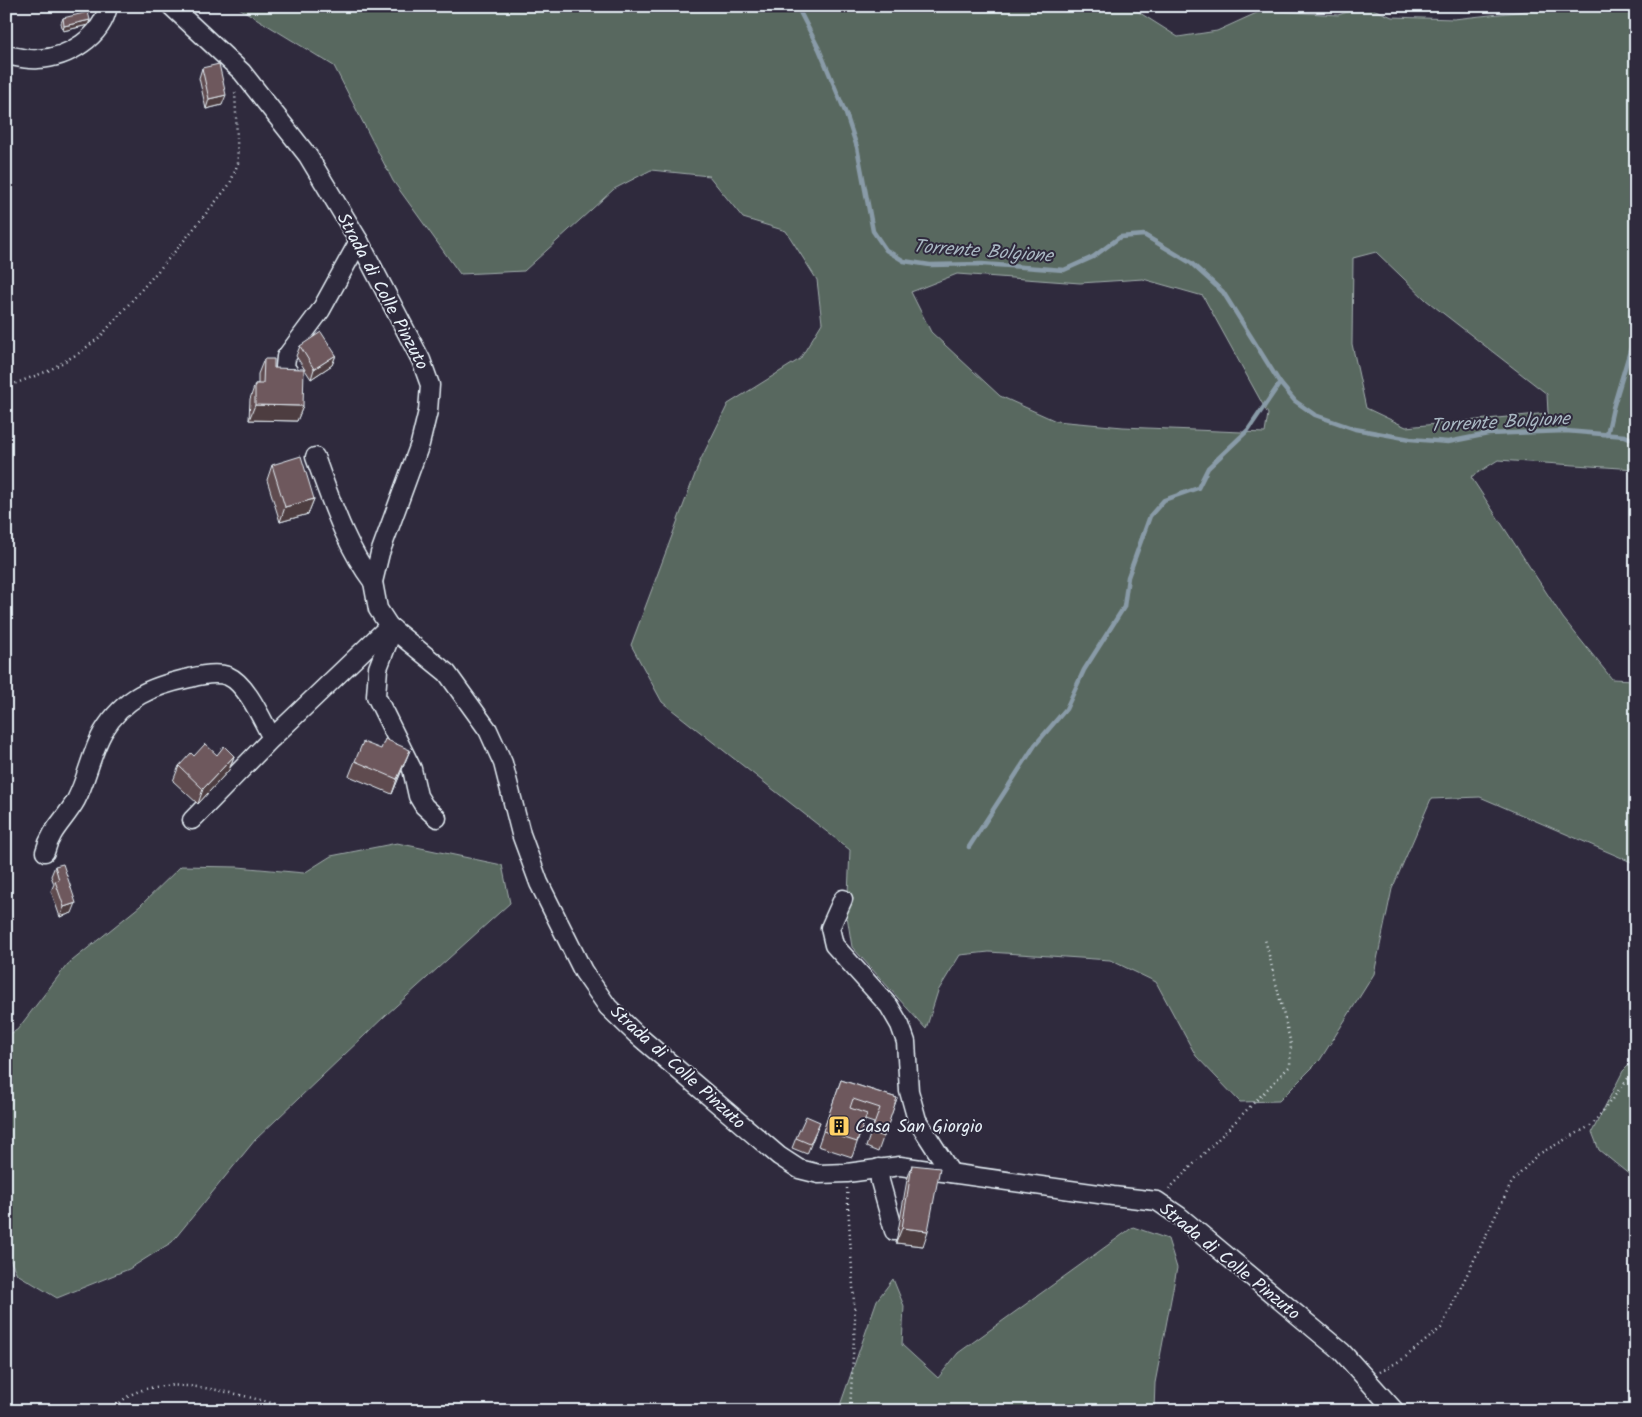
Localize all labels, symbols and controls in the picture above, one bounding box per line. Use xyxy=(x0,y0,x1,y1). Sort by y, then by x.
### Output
street label: Strada di Colle Pinzuto xyxy=(328,208,435,376)
water label: Torrente Bolgione xyxy=(912,232,1056,272)
water label: Torrente Bolgione xyxy=(1430,404,1573,442)
street label: Strada di Colle Pinzuto xyxy=(602,999,752,1137)
place label: Casa San Giorgio xyxy=(855,1113,983,1142)
building icon: Casa San Giorgio xyxy=(827,1114,851,1138)
street label: Strada di Colle Pinzuto xyxy=(1152,1196,1306,1328)

